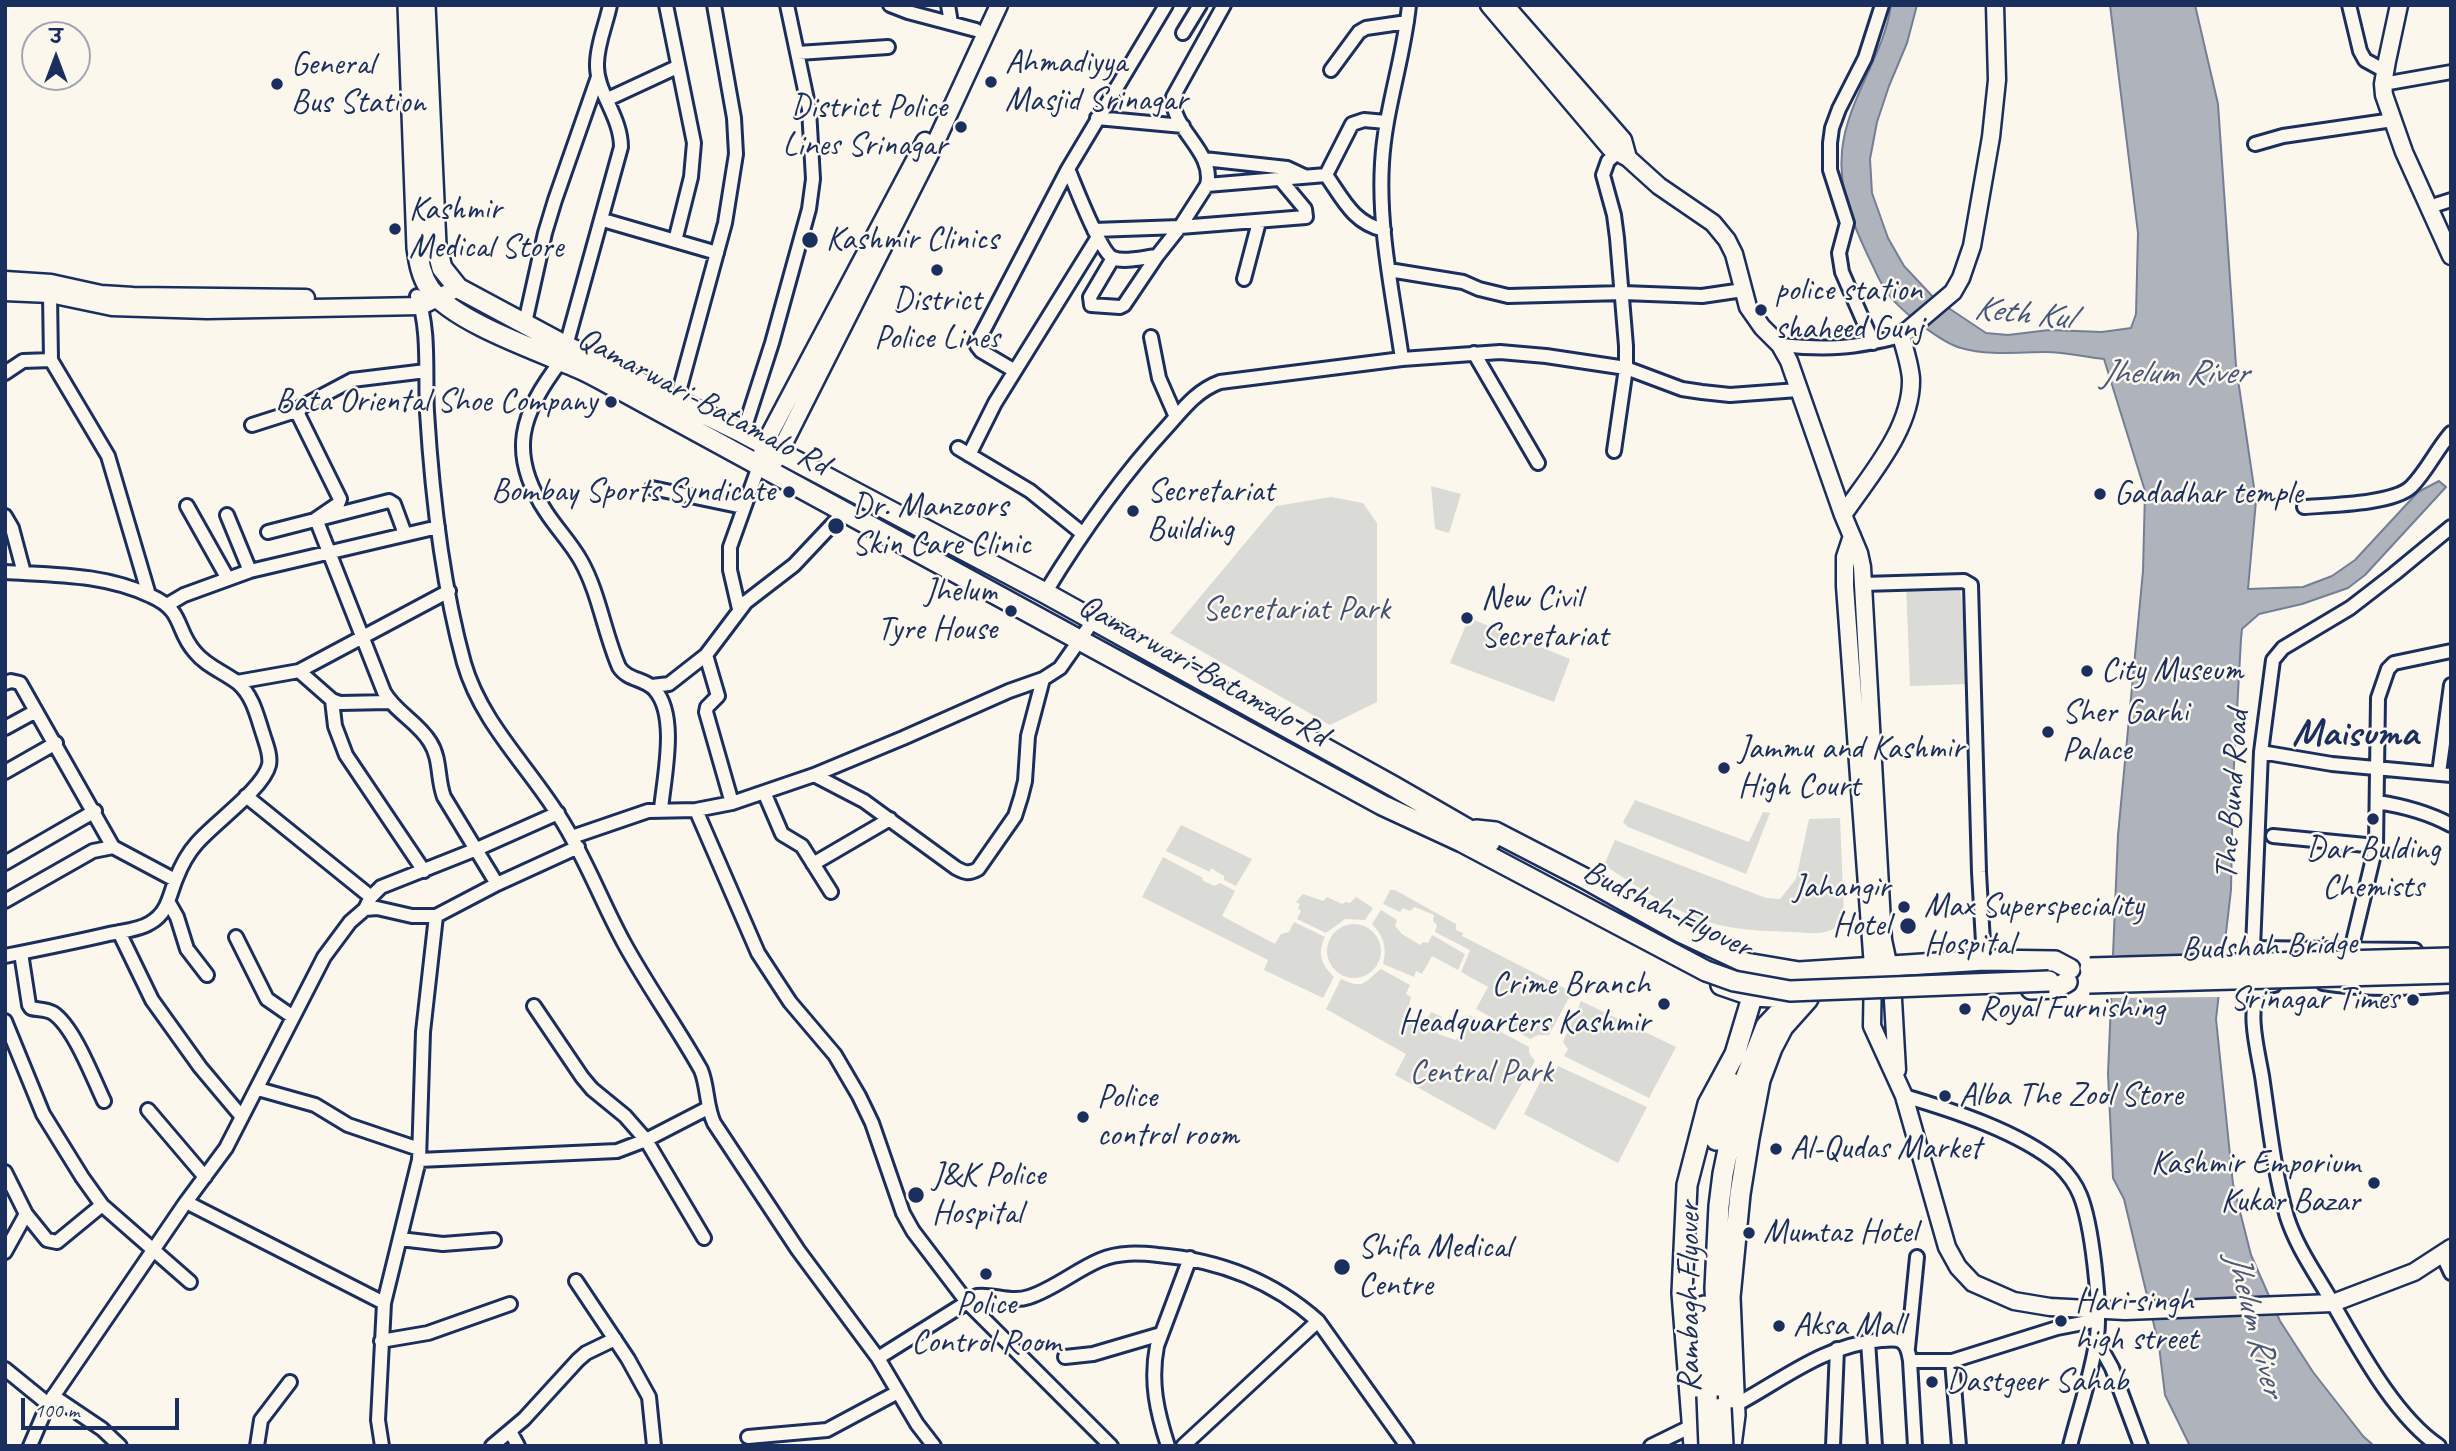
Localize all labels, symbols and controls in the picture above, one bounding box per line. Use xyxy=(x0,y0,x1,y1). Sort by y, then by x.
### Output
north arrow xyxy=(21,21,91,91)
text: उ xyxy=(50,25,62,49)
place label: Ahmadiyya Masjid Srinagar xyxy=(1005,43,1187,121)
place label: General Bus Station xyxy=(291,45,425,123)
marker: Ahmadiyya Masjid Srinagar xyxy=(983,74,999,90)
marker: General Bus Station xyxy=(269,76,285,92)
place label: District Police Lines Srinagar xyxy=(782,88,947,166)
marker: District Police Lines Srinagar xyxy=(953,119,969,135)
place label: Kashmir Medical Store xyxy=(409,190,563,268)
place label: Kashmir Clinics xyxy=(826,220,998,260)
marker: Kashmir Medical Store xyxy=(387,221,403,237)
marker: Kashmir Clinics xyxy=(800,230,820,250)
marker: District Police Lines xyxy=(929,262,945,278)
place label: police station shaheed Gunj xyxy=(1775,271,1923,349)
place label: District Police Lines xyxy=(874,281,1000,359)
water label: Keth Kul xyxy=(1972,288,2074,340)
marker: police station shaheed Gunj xyxy=(1753,302,1769,318)
street label: Qamarwari-Batamalo Rd xyxy=(570,319,836,485)
water label: Jhelum River xyxy=(2101,353,2247,395)
place label: Bata Oriental Shoe Company xyxy=(275,382,597,422)
marker: Bata Oriental Shoe Company xyxy=(603,394,619,410)
place label: Bombay Sports Syndicate xyxy=(491,472,775,512)
place label: Secretariat Building xyxy=(1147,472,1274,550)
place label: Gadadhar temple xyxy=(2114,474,2303,514)
marker: Bombay Sports Syndicate xyxy=(781,484,797,500)
marker: Gadadhar temple xyxy=(2092,486,2108,502)
place label: Dr. Manzoors Skin Care Clinic xyxy=(852,487,1031,565)
marker: Secretariat Building xyxy=(1125,503,1141,519)
marker: Dr. Manzoors Skin Care Clinic xyxy=(826,516,846,536)
place label: Jhelum Tyre House xyxy=(877,572,997,650)
place label: New Civil Secretariat xyxy=(1481,579,1608,657)
street label: Qamarwari-Batamalo Rd xyxy=(1071,586,1335,756)
park label: Secretariat Park xyxy=(1202,590,1390,630)
marker: Jhelum Tyre House xyxy=(1003,603,1019,619)
marker: New Civil Secretariat xyxy=(1459,610,1475,626)
place label: City Museum xyxy=(2101,651,2243,691)
marker: City Museum xyxy=(2079,663,2095,679)
place label: Sher Garhi Palace xyxy=(2062,693,2188,771)
street label: The Bund Road xyxy=(2207,709,2259,881)
district label: Maisuma xyxy=(2292,711,2418,759)
marker: Sher Garhi Palace xyxy=(2040,724,2056,740)
place label: Jammu and Kashmir High Court xyxy=(1738,729,1964,807)
marker: Jammu and Kashmir High Court xyxy=(1716,760,1732,776)
marker: Dar Bulding Chemists xyxy=(2365,811,2381,827)
place label: Dar Bulding Chemists xyxy=(2306,830,2440,908)
street label: Budshah Flyover xyxy=(1576,852,1758,968)
place label: Jahangir Hotel xyxy=(1793,868,1890,946)
place label: Max Superspeciality Hospital xyxy=(1924,887,2144,965)
marker: Jahangir Hotel xyxy=(1896,899,1912,915)
marker: Max Superspeciality Hospital xyxy=(1898,916,1918,936)
street label: Budshah Bridge xyxy=(2180,924,2358,970)
place label: Crime Branch Headquarters Kashmir xyxy=(1398,965,1650,1043)
place label: Srinagar Times xyxy=(2230,980,2399,1020)
place label: Royal Furnishing xyxy=(1979,989,2165,1029)
marker: Srinagar Times xyxy=(2405,992,2421,1008)
marker: Crime Branch Headquarters Kashmir xyxy=(1656,996,1672,1012)
marker: Royal Furnishing xyxy=(1957,1001,1973,1017)
park label: Central Park xyxy=(1409,1053,1553,1093)
place label: Alba The Zool Store xyxy=(1959,1076,2183,1116)
place label: Police control room xyxy=(1097,1078,1239,1156)
marker: Alba The Zool Store xyxy=(1937,1088,1953,1104)
marker: Police control room xyxy=(1075,1109,1091,1125)
place label: Al-Qudas Market xyxy=(1790,1129,1981,1169)
marker: Al-Qudas Market xyxy=(1768,1141,1784,1157)
place label: Kashmir Emporium Kukar Bazar xyxy=(2151,1144,2360,1222)
place label: J&K Police Hospital xyxy=(932,1156,1045,1234)
marker: Kashmir Emporium Kukar Bazar xyxy=(2366,1175,2382,1191)
marker: J&K Police Hospital xyxy=(906,1185,926,1205)
street label: Rambagh Flyover xyxy=(1670,1202,1710,1392)
place label: Mumtaz Hotel xyxy=(1763,1213,1917,1253)
marker: Mumtaz Hotel xyxy=(1741,1225,1757,1241)
place label: Shifa Medical Centre xyxy=(1358,1228,1511,1306)
water label: Jhelum River xyxy=(2215,1248,2293,1400)
marker: Shifa Medical Centre xyxy=(1332,1257,1352,1277)
marker: Police Control Room xyxy=(978,1266,994,1282)
place label: Hari singh high street xyxy=(2075,1282,2198,1360)
place label: Police Control Room xyxy=(911,1285,1061,1363)
place label: Aksa Mall xyxy=(1793,1306,1905,1346)
marker: Hari singh high street xyxy=(2053,1313,2069,1329)
marker: Aksa Mall xyxy=(1771,1318,1787,1334)
place label: Dastgeer Sahab xyxy=(1946,1362,2128,1402)
marker: Dastgeer Sahab xyxy=(1924,1374,1940,1390)
scale bar xyxy=(24,1384,182,1428)
text: 100 m xyxy=(34,1397,79,1423)

